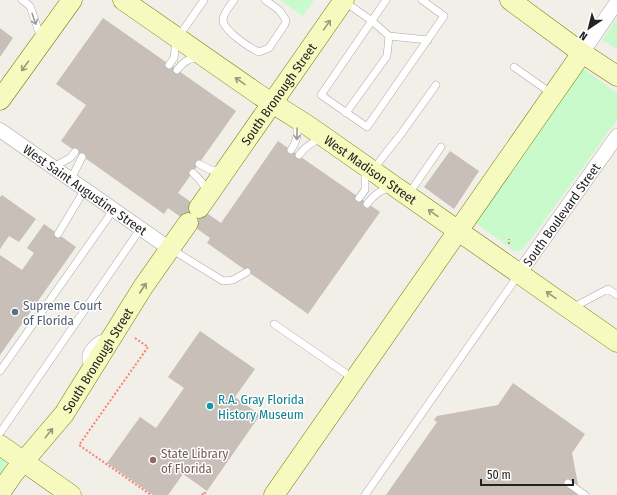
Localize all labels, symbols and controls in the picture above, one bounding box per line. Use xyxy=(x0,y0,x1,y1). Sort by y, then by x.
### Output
north arrow xyxy=(569,8,609,48)
one-way arrow xyxy=(31,12,38,25)
one-way arrow xyxy=(323,19,331,30)
text: N xyxy=(577,29,590,43)
street label: South Bronough Street xyxy=(238,39,320,148)
one-way arrow xyxy=(20,60,29,71)
one-way arrow xyxy=(234,77,245,85)
one-way arrow xyxy=(293,127,300,140)
street label: West Madison Street xyxy=(321,132,420,207)
street label: West Saint Augustine Street xyxy=(21,141,150,238)
street label: South Boulevard Street xyxy=(520,159,603,269)
one-way arrow xyxy=(427,209,438,217)
one-way arrow xyxy=(139,283,147,294)
one-way arrow xyxy=(545,291,556,299)
place label: Supreme Court of Florida xyxy=(23,298,103,328)
street label: South Bronough Street xyxy=(59,304,136,416)
marker: Supreme Court of Florida xyxy=(10,307,20,317)
place label: R.A. Gray Florida History Museum xyxy=(218,392,304,422)
marker: R.A. Gray Florida History Museum xyxy=(205,401,215,411)
one-way arrow xyxy=(45,427,54,438)
place label: State Library of Florida xyxy=(161,446,229,476)
marker: State Library of Florida xyxy=(148,455,158,465)
scale bar xyxy=(481,461,573,487)
text: 50 m xyxy=(487,468,511,482)

